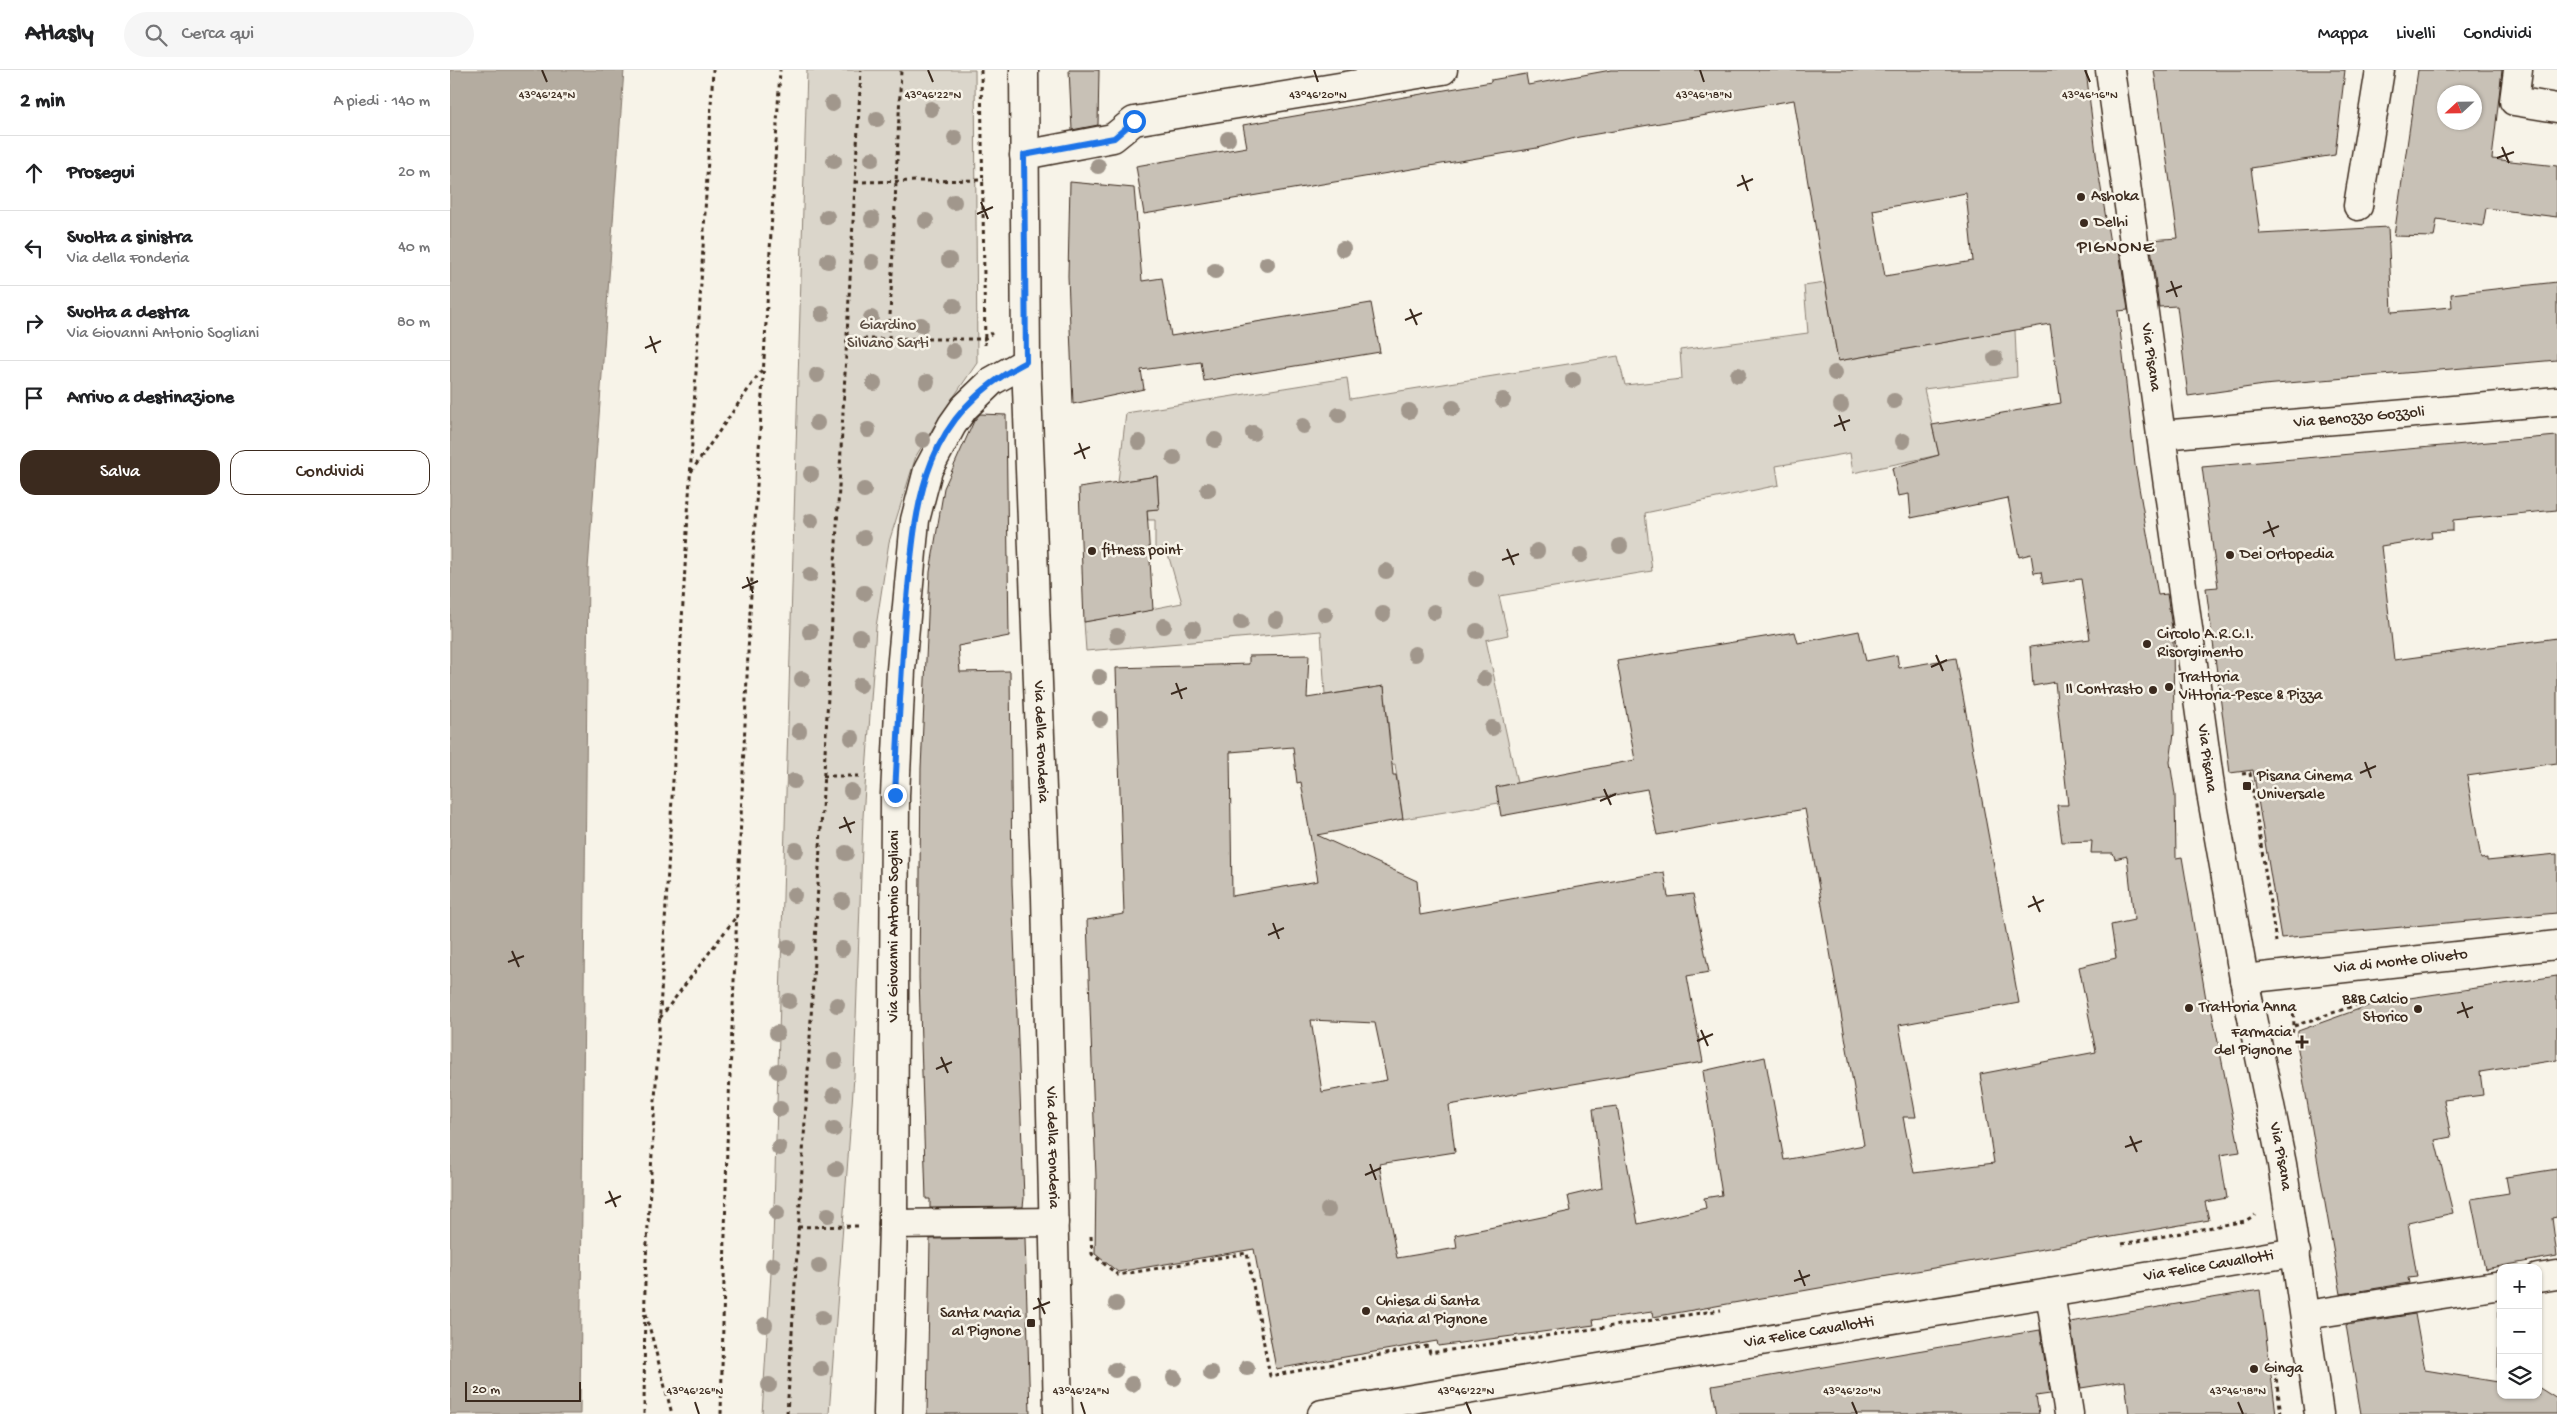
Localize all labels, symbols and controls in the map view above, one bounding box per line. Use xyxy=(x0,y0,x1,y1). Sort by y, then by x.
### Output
search box xyxy=(124,12,474,57)
text: Atlasly xyxy=(25,20,94,49)
icon: search xyxy=(142,21,170,49)
text: Cerca qui xyxy=(182,23,254,46)
text: Mappa xyxy=(2318,24,2368,45)
text: Livelli xyxy=(2396,24,2436,45)
text: Condividi xyxy=(2464,24,2532,45)
north arrow xyxy=(2437,85,2482,130)
text: 43°46'24"N xyxy=(519,89,575,103)
text: 43°46'22"N xyxy=(905,89,962,103)
text: 43°46'20"N xyxy=(1289,89,1347,103)
text: 43°46'18"N xyxy=(1676,89,1732,103)
text: 43°46'16"N xyxy=(2062,89,2118,103)
text: 2 min xyxy=(20,90,65,115)
text: A piedi · 140 m xyxy=(333,93,430,112)
route start xyxy=(1123,110,1146,133)
icon: ahead xyxy=(20,159,48,187)
text: Prosegui xyxy=(67,162,135,185)
text: 20 m xyxy=(398,164,430,183)
place label: Ashoka xyxy=(2091,188,2140,207)
marker: Ashoka xyxy=(2075,191,2087,203)
place label: Delhi xyxy=(2093,214,2128,233)
marker: Delhi xyxy=(2078,217,2090,229)
text: Svolta a sinistra xyxy=(67,227,192,250)
icon: left xyxy=(20,234,48,262)
district label: PIGNONE xyxy=(2076,238,2155,259)
text: 40 m xyxy=(398,239,430,258)
text: Via della Fonderia xyxy=(67,250,189,269)
text: Svolta a destra xyxy=(67,302,189,325)
icon: right xyxy=(20,309,48,337)
text: 80 m xyxy=(397,314,430,333)
park label: Giardino Silvano Sarti xyxy=(847,317,929,354)
street label: Via Pisana xyxy=(2136,321,2164,394)
text: Via Giovanni Antonio Sogliani xyxy=(67,325,259,344)
icon: arrive xyxy=(20,384,48,412)
text: Arrivo a destinazione xyxy=(67,387,234,410)
street label: Via Benozzo Gozzoli xyxy=(2292,403,2426,433)
button: Salva xyxy=(20,450,220,495)
button: Condividi xyxy=(230,450,430,495)
place label: fitness point xyxy=(1101,542,1184,561)
marker: fitness point xyxy=(1086,545,1098,557)
place label: Dei Ortopedia xyxy=(2239,546,2335,565)
marker: Dei Ortopedia xyxy=(2224,549,2236,561)
place label: Circolo A.R.C.I. Risorgimento xyxy=(2157,626,2255,663)
marker: Circolo A.R.C.I. Risorgimento xyxy=(2141,638,2153,650)
place label: Trattoria Vittoria-Pesce & Pizza xyxy=(2178,669,2324,706)
street label: Via della Fonderia xyxy=(1028,679,1052,804)
place label: Il Contrasto xyxy=(2065,681,2143,700)
marker: Trattoria Vittoria-Pesce & Pizza xyxy=(2163,681,2175,693)
marker: Il Contrasto xyxy=(2147,684,2159,696)
street label: Via Pisana xyxy=(2192,722,2220,795)
place label: Pisana Cinema Universale xyxy=(2256,768,2354,805)
marker: Pisana Cinema Universale xyxy=(2241,780,2253,792)
route end xyxy=(884,784,907,807)
street label: Via Giovanni Antonio Sogliani xyxy=(884,830,904,1023)
street label: Via di Monte Oliveto xyxy=(2332,945,2469,979)
place label: B&B Calcio Storico xyxy=(2341,991,2408,1028)
place label: Trattoria Anna xyxy=(2198,999,2298,1018)
marker: Trattoria Anna xyxy=(2183,1002,2195,1014)
marker: B&B Calcio Storico xyxy=(2412,1003,2424,1015)
place label: Farmacia del Pignone xyxy=(2214,1024,2293,1061)
marker: Farmacia del Pignone xyxy=(2296,1036,2308,1048)
street label: Via della Fonderia xyxy=(1041,1085,1063,1210)
street label: Via Pisana xyxy=(2264,1120,2295,1193)
street label: Via Felice Cavallotti xyxy=(2141,1246,2275,1287)
map controls xyxy=(2497,1264,2542,1399)
button: + xyxy=(2497,1264,2542,1309)
place label: Chiesa di Santa Maria al Pignone xyxy=(1376,1293,1488,1330)
place label: Santa Maria al Pignone xyxy=(940,1305,1022,1342)
marker: Chiesa di Santa Maria al Pignone xyxy=(1360,1305,1372,1317)
button: − xyxy=(2497,1309,2542,1354)
street label: Via Felice Cavallotti xyxy=(1742,1313,1876,1353)
marker: Santa Maria al Pignone xyxy=(1025,1317,1037,1329)
button: layers xyxy=(2497,1354,2542,1399)
place label: Ginga xyxy=(2264,1360,2304,1379)
marker: Ginga xyxy=(2248,1363,2260,1375)
scale bar xyxy=(465,1379,581,1402)
text: 20 m xyxy=(472,1382,500,1399)
text: 43°46'26"N xyxy=(667,1385,724,1399)
text: 43°46'24"N xyxy=(1053,1385,1109,1399)
text: 43°46'22"N xyxy=(1438,1385,1495,1399)
text: 43°46'20"N xyxy=(1823,1385,1881,1399)
text: 43°46'18"N xyxy=(2210,1385,2266,1399)

